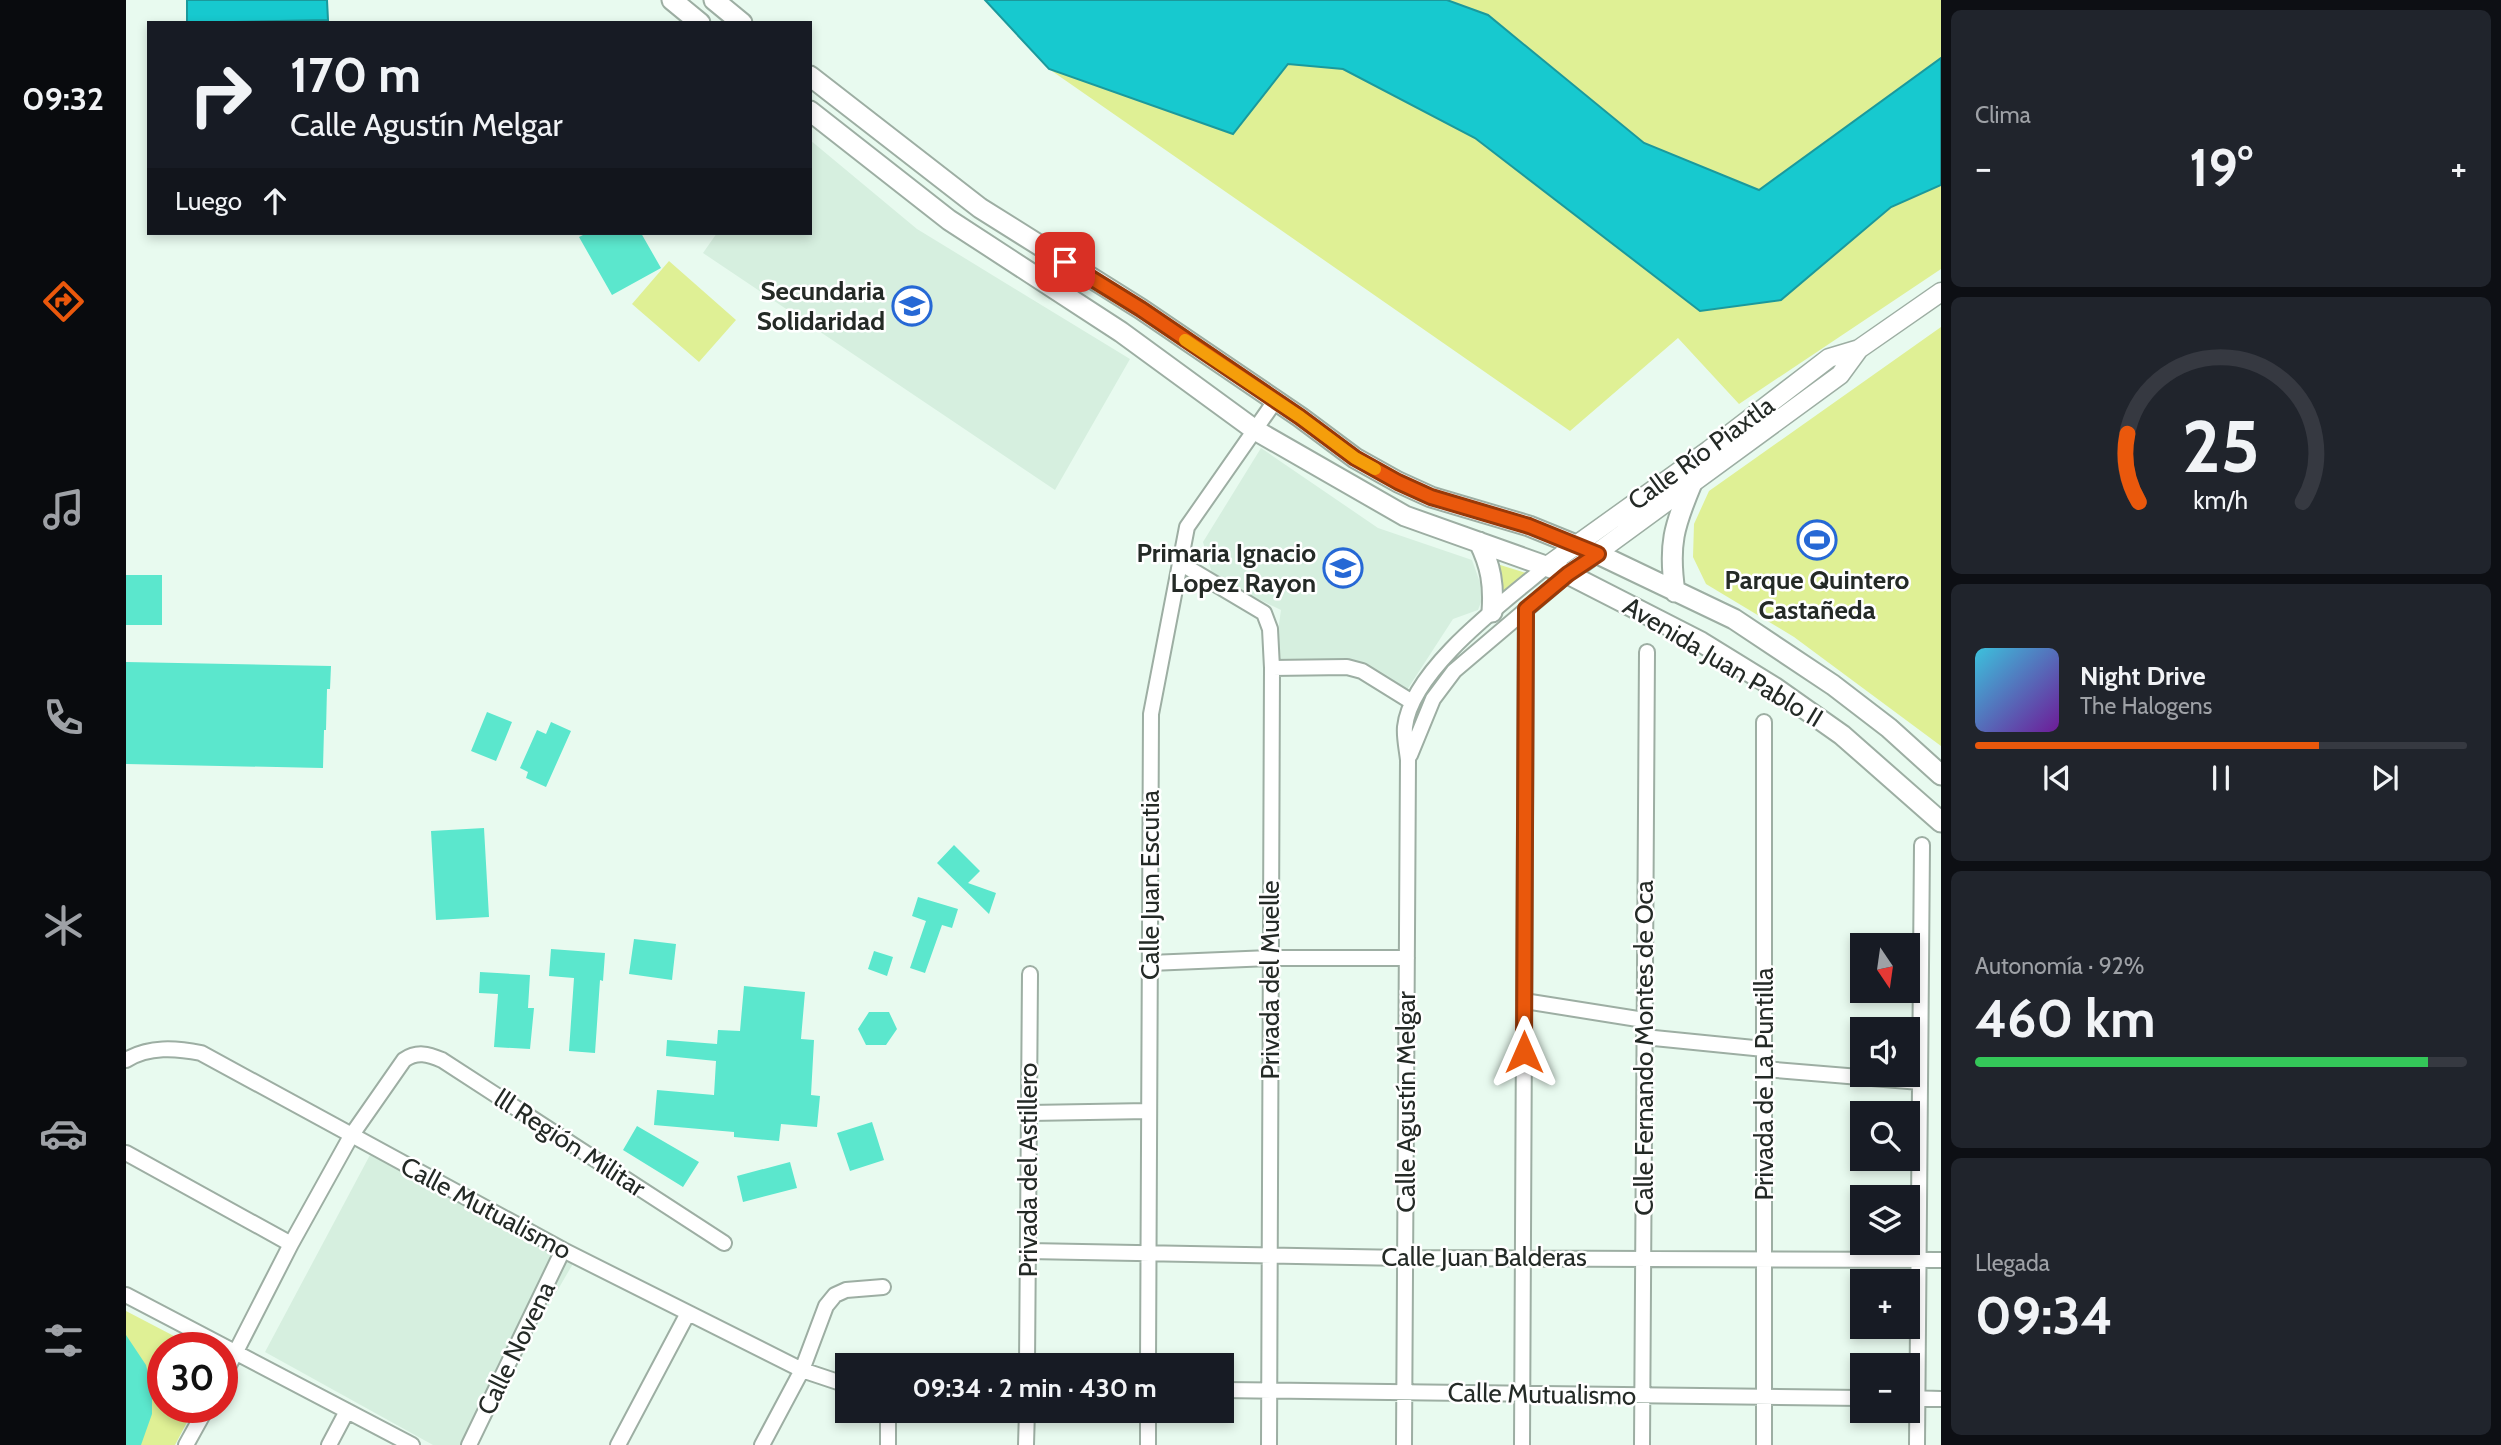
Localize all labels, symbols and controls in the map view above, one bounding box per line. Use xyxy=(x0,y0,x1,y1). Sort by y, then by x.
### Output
text: 170 m xyxy=(290,45,421,104)
icon: right xyxy=(175,49,266,140)
text: 09:32 xyxy=(22,79,104,118)
text: Clima xyxy=(1975,101,2031,129)
text: Calle Agustín Melgar xyxy=(290,105,563,144)
text: 19° xyxy=(2189,136,2253,199)
text: − xyxy=(1975,144,1992,191)
text: + xyxy=(2450,144,2467,191)
icon: ahead xyxy=(256,182,294,220)
text: Luego xyxy=(175,185,242,217)
pin xyxy=(1035,232,1095,292)
icon: arrive xyxy=(1046,243,1084,281)
place label: Secundaria Solidaridad xyxy=(757,275,885,337)
icon: directions xyxy=(39,277,88,326)
school or university icon: Secundaria Solidaridad xyxy=(891,285,933,327)
street label: Calle Río Piaxtla xyxy=(1621,389,1781,517)
text: 25 xyxy=(2182,402,2260,490)
text: km/h xyxy=(2194,484,2248,514)
icon: music xyxy=(39,485,88,534)
sports icon: Parque Quintero Castañeda xyxy=(1796,519,1838,561)
place label: Primaria Ignacio Lopez Rayon xyxy=(1137,537,1316,599)
school or university icon: Primaria Ignacio Lopez Rayon xyxy=(1322,547,1364,589)
place label: Parque Quintero Castañeda xyxy=(1725,564,1910,626)
street label: Avenida Juan Pablo II xyxy=(1617,590,1829,734)
text: Night Drive xyxy=(2080,660,2206,692)
text: The Halogens xyxy=(2080,692,2212,720)
icon: phone xyxy=(39,693,88,742)
icon: previous xyxy=(2038,759,2076,797)
icon: pause xyxy=(2202,759,2240,797)
icon: next xyxy=(2366,759,2404,797)
street label: Calle Juan Escutia xyxy=(1134,790,1166,980)
street label: Privada del Muelle xyxy=(1254,880,1286,1080)
street label: Calle Fernando Montes de Oca xyxy=(1628,880,1660,1216)
icon: climate xyxy=(39,901,88,950)
north arrow xyxy=(1850,933,1920,1003)
map controls xyxy=(1850,933,1920,1423)
text: Autonomía · 92% xyxy=(1975,952,2144,980)
street label: Privada de La Puntilla xyxy=(1748,967,1780,1200)
text: 460 km xyxy=(1975,987,2155,1050)
street label: Calle Agustín Melgar xyxy=(1390,990,1422,1213)
position arrow xyxy=(1487,1015,1561,1089)
button: sound xyxy=(1850,1017,1920,1087)
street label: Privada del Astillero xyxy=(1012,1063,1044,1277)
street label: lll Región Militar xyxy=(488,1082,652,1204)
button: search xyxy=(1850,1101,1920,1171)
icon: car xyxy=(39,1109,88,1158)
street label: Calle Mutualismo xyxy=(395,1150,577,1266)
button: layers xyxy=(1850,1185,1920,1255)
street label: Calle Juan Balderas xyxy=(1381,1241,1587,1273)
text: Llegada xyxy=(1975,1249,2050,1277)
button: + xyxy=(1850,1269,1920,1339)
street label: Calle Novena xyxy=(470,1276,562,1420)
text: 09:34 xyxy=(1975,1284,2113,1347)
icon: filters xyxy=(39,1316,88,1365)
speed limit sign: 30 xyxy=(147,1332,238,1423)
button: − xyxy=(1850,1353,1920,1423)
text: 09:34 · 2 min · 430 m xyxy=(912,1372,1157,1404)
street label: Calle Mutualismo xyxy=(1447,1376,1637,1412)

